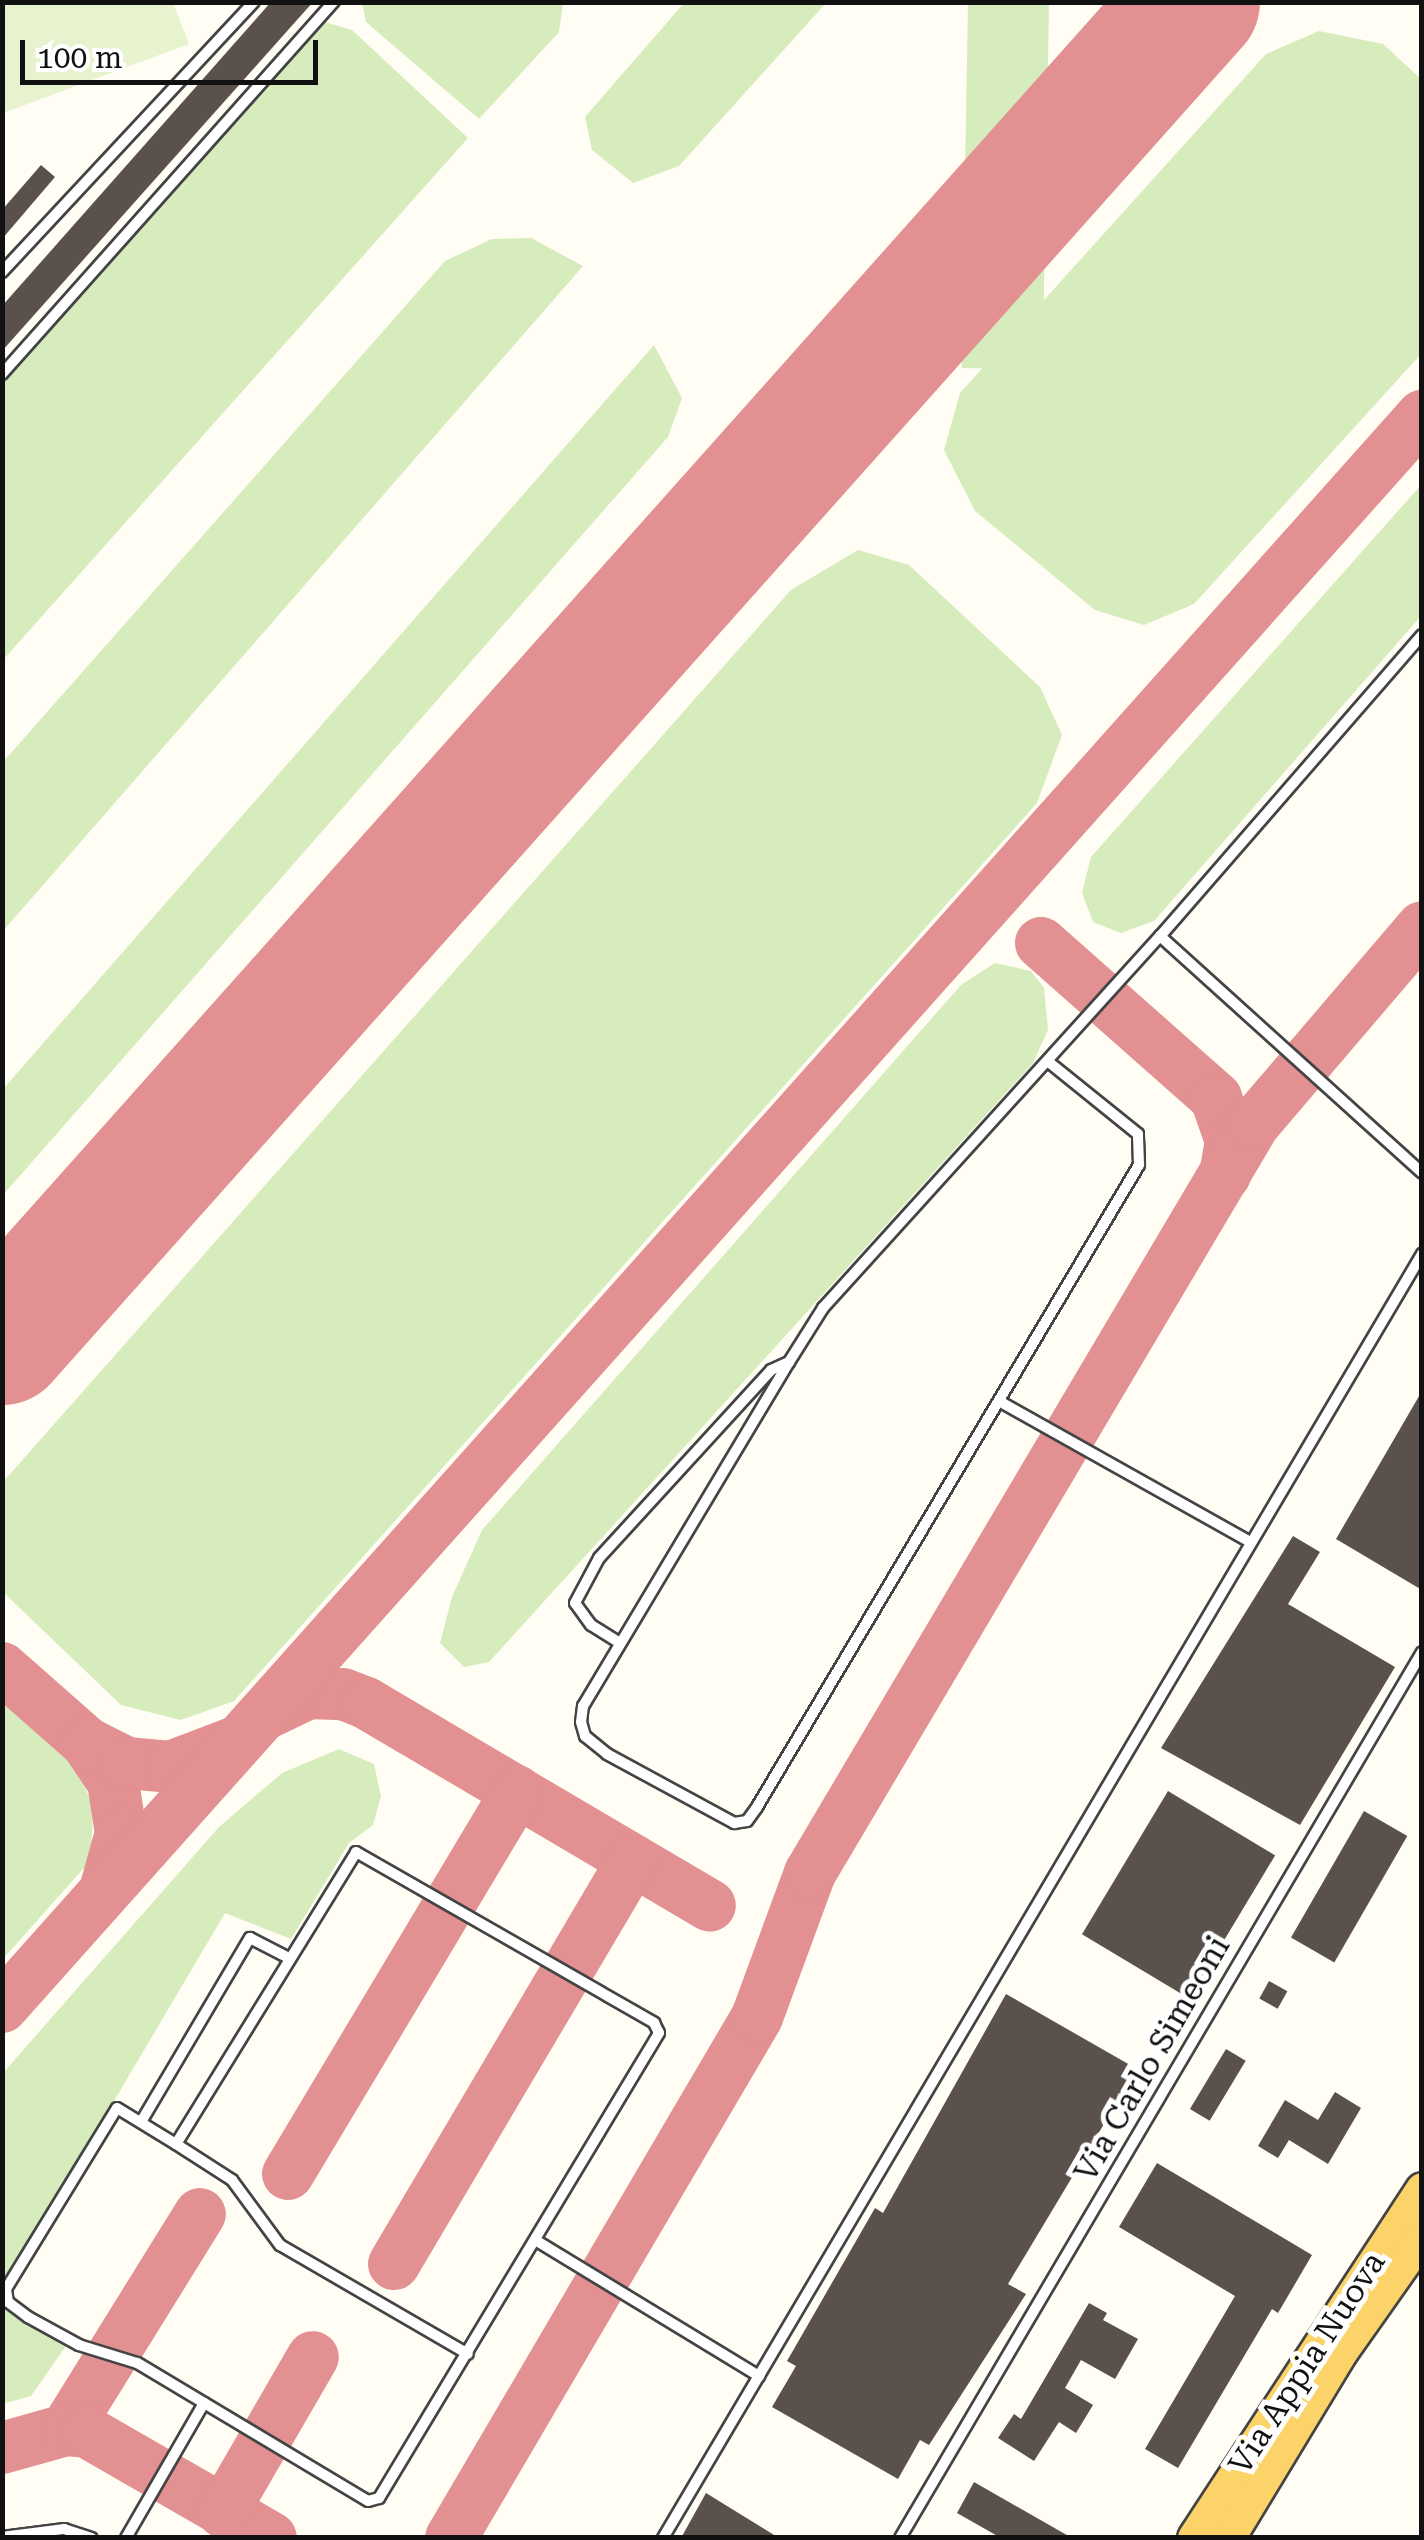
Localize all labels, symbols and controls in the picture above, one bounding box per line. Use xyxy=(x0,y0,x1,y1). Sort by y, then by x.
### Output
scale bar xyxy=(25,20,322,82)
text: 100 m xyxy=(37,40,122,75)
street label: Via Carlo Simeoni xyxy=(1066,1930,1238,2188)
street label: Via Appia Nuova xyxy=(1221,2245,1393,2481)

